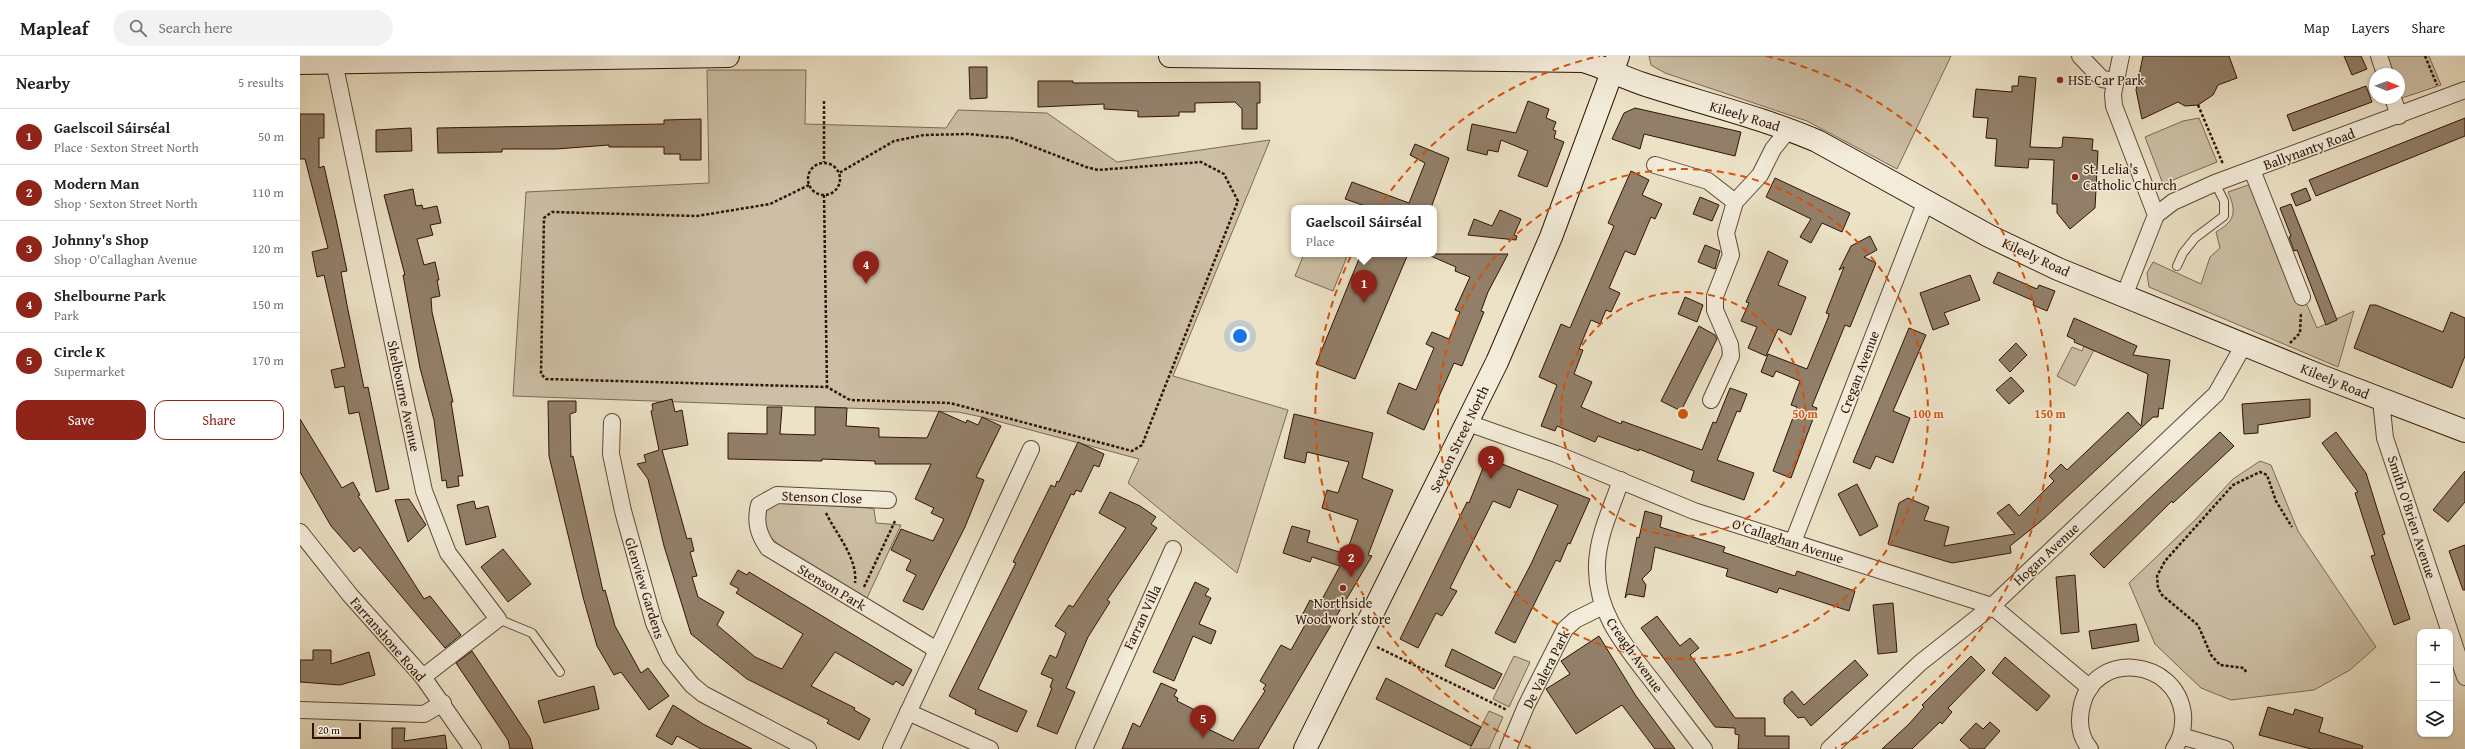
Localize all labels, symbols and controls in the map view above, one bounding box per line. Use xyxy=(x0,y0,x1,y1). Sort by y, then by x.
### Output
search box xyxy=(113,10,393,46)
text: Mapleaf xyxy=(20,14,89,42)
icon: search xyxy=(127,17,149,39)
text: Search here xyxy=(159,17,233,38)
text: Map xyxy=(2304,18,2330,38)
text: Layers xyxy=(2352,18,2390,38)
text: Share xyxy=(2412,18,2445,38)
north arrow xyxy=(2369,68,2405,104)
text: Nearby xyxy=(16,70,70,95)
place label: HSE Car Park xyxy=(2068,70,2145,90)
text: 5 results xyxy=(238,73,284,92)
marker: HSE Car Park xyxy=(2055,75,2065,85)
street label: Kileely Road xyxy=(1707,96,1783,136)
text: Gaelscoil Sáirséal xyxy=(54,117,170,138)
street label: Ballynanty Road xyxy=(2260,123,2358,175)
text: 1 xyxy=(26,127,32,146)
text: 50 m xyxy=(258,127,284,146)
text: Place · Sexton Street North xyxy=(54,138,199,157)
place label: St. Lelia's Catholic Church xyxy=(2083,159,2177,195)
marker: St. Lelia's Catholic Church xyxy=(2070,172,2080,182)
text: Modern Man xyxy=(54,173,139,194)
text: 2 xyxy=(26,183,32,202)
text: 110 m xyxy=(252,183,284,202)
text: Shop · Sexton Street North xyxy=(54,194,198,213)
popup xyxy=(1291,205,1437,257)
text: Gaelscoil Sáirséal xyxy=(1306,211,1422,232)
text: Johnny's Shop xyxy=(54,229,149,250)
text: Place xyxy=(1306,232,1335,251)
street label: Kileely Road xyxy=(1999,233,2074,282)
text: 3 xyxy=(26,239,32,258)
text: 120 m xyxy=(252,239,284,258)
text: Shop · O'Callaghan Avenue xyxy=(54,250,197,269)
pin: 4 xyxy=(853,251,879,284)
pin: 1 xyxy=(1351,270,1377,303)
text: Shelbourne Park xyxy=(54,285,166,306)
text: 4 xyxy=(26,295,32,314)
text: 150 m xyxy=(252,295,284,314)
text: Park xyxy=(54,306,79,325)
your location xyxy=(1230,326,1250,346)
street label: Cregan Avenue xyxy=(1834,327,1884,416)
street label: Shelbourne Avenue xyxy=(382,338,426,454)
text: Circle K xyxy=(54,341,105,362)
text: 5 xyxy=(26,351,32,370)
text: 170 m xyxy=(252,351,284,370)
street label: Kileely Road xyxy=(2298,358,2373,404)
text: Supermarket xyxy=(54,362,125,381)
street label: Sexton Street North xyxy=(1424,382,1494,496)
button: Save xyxy=(16,400,146,440)
button: Share xyxy=(154,400,284,440)
text: 50 m xyxy=(1792,405,1818,422)
text: 100 m xyxy=(1912,405,1945,422)
text: 150 m xyxy=(2034,405,2067,422)
centre of rings xyxy=(1676,407,1690,421)
pin: 3 xyxy=(1478,446,1504,479)
street label: Smith O'Brien Avenue xyxy=(2383,453,2441,582)
street label: Stenson Close xyxy=(781,486,863,508)
street label: O'Callaghan Avenue xyxy=(1730,514,1847,569)
street label: Hogan Avenue xyxy=(2008,518,2084,590)
street label: Glenview Gardens xyxy=(620,535,670,641)
pin: 2 xyxy=(1338,544,1364,577)
street label: Stenson Park xyxy=(794,559,871,616)
street label: Farran Villa xyxy=(1118,581,1166,653)
marker: Northside Woodwork store xyxy=(1338,583,1348,593)
street label: Farranshone Road xyxy=(346,592,431,686)
place label: Northside Woodwork store xyxy=(1295,593,1391,629)
street label: Creagh Avenue xyxy=(1602,614,1668,697)
street label: De Valera Park xyxy=(1518,625,1575,712)
map controls xyxy=(2417,629,2453,737)
button: + xyxy=(2417,629,2453,665)
button: − xyxy=(2417,665,2453,701)
button: layers xyxy=(2417,701,2453,737)
pin: 5 xyxy=(1190,705,1216,738)
scale bar xyxy=(312,721,361,740)
text: 20 m xyxy=(318,722,340,738)

